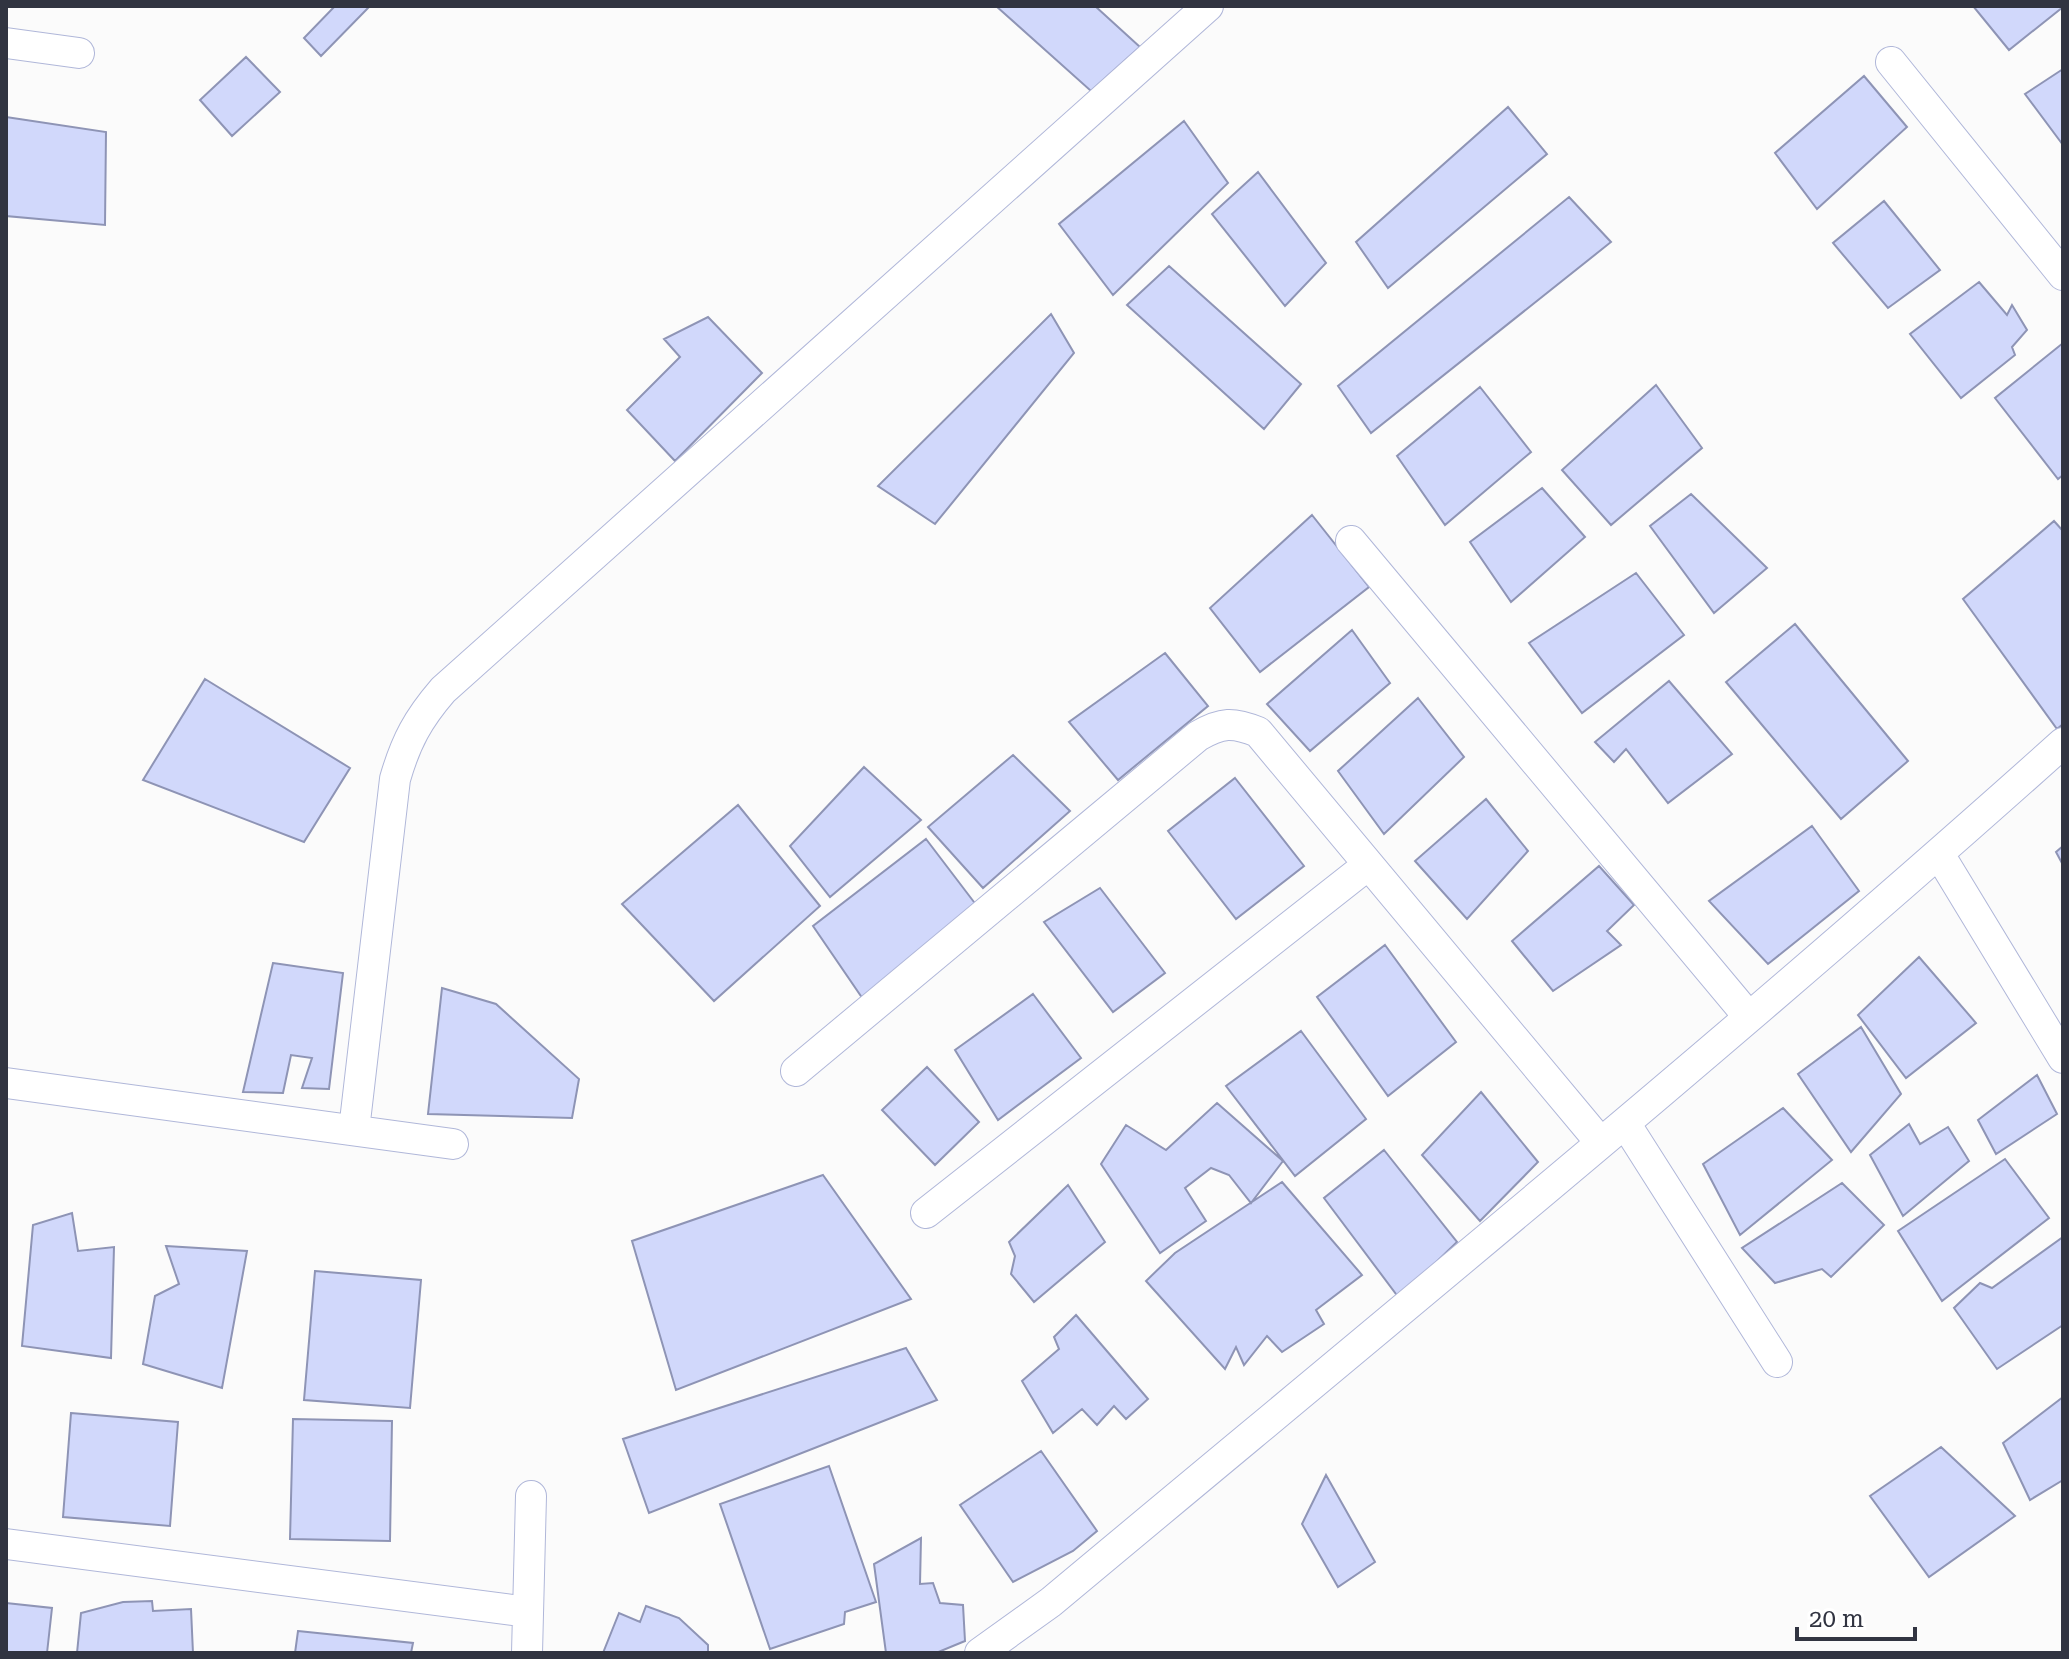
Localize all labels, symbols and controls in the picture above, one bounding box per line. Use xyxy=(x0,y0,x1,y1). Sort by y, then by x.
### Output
scale bar xyxy=(1797,1591,1915,1641)
text: 20 m xyxy=(1809,1605,1864,1633)

